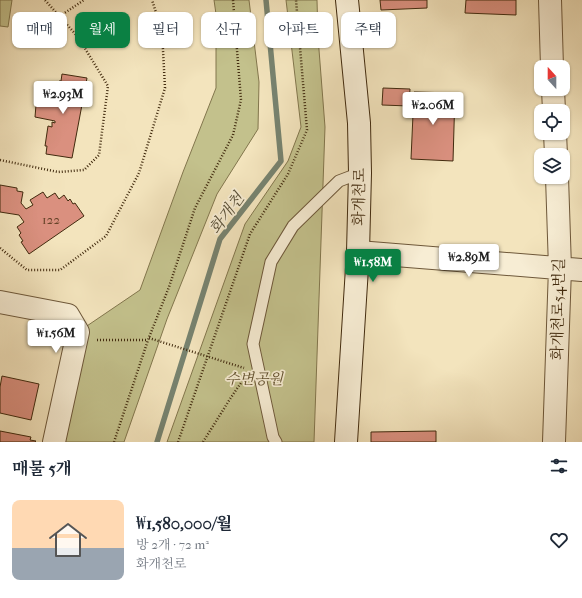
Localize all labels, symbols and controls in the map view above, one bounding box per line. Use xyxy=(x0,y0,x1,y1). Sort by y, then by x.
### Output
chip: 매매 xyxy=(12,12,67,48)
chip: 월세 xyxy=(75,12,130,48)
chip: 필터 xyxy=(138,12,193,48)
chip: 신규 xyxy=(201,12,256,48)
chip: 아파트 xyxy=(264,12,333,48)
chip: 주택 xyxy=(341,12,396,48)
north arrow xyxy=(534,60,570,96)
map controls xyxy=(534,60,570,184)
pin: ₩2.93M xyxy=(30,81,96,115)
text: ₩2.93M xyxy=(43,86,83,101)
pin: ₩2.06M xyxy=(400,92,466,126)
text: ₩2.06M xyxy=(412,97,454,112)
button: locate xyxy=(534,104,570,140)
button: layers xyxy=(534,148,570,184)
street label: 화개천로 xyxy=(349,167,369,226)
water label: 화개천 xyxy=(205,188,249,238)
house number: 122 xyxy=(42,212,60,227)
pin: ₩2.89M xyxy=(436,244,502,278)
pin: ₩1.58M xyxy=(340,249,406,283)
text: ₩2.89M xyxy=(448,249,490,264)
text: ₩1.58M xyxy=(354,254,392,269)
street label: 화개천로54번길 xyxy=(548,258,568,360)
pin: ₩1.56M xyxy=(23,320,89,354)
text: ₩1.56M xyxy=(37,325,75,340)
park label: 수변공원 xyxy=(225,370,284,388)
icon: filters xyxy=(548,455,570,477)
text: 매물 5개 xyxy=(12,458,72,478)
text: ₩1,580,000/월 xyxy=(136,513,232,533)
icon: home xyxy=(44,516,92,564)
icon: heart xyxy=(548,529,570,551)
text: 방 2개 · 72 m² xyxy=(136,537,209,552)
text: 화개천로 xyxy=(136,556,186,571)

